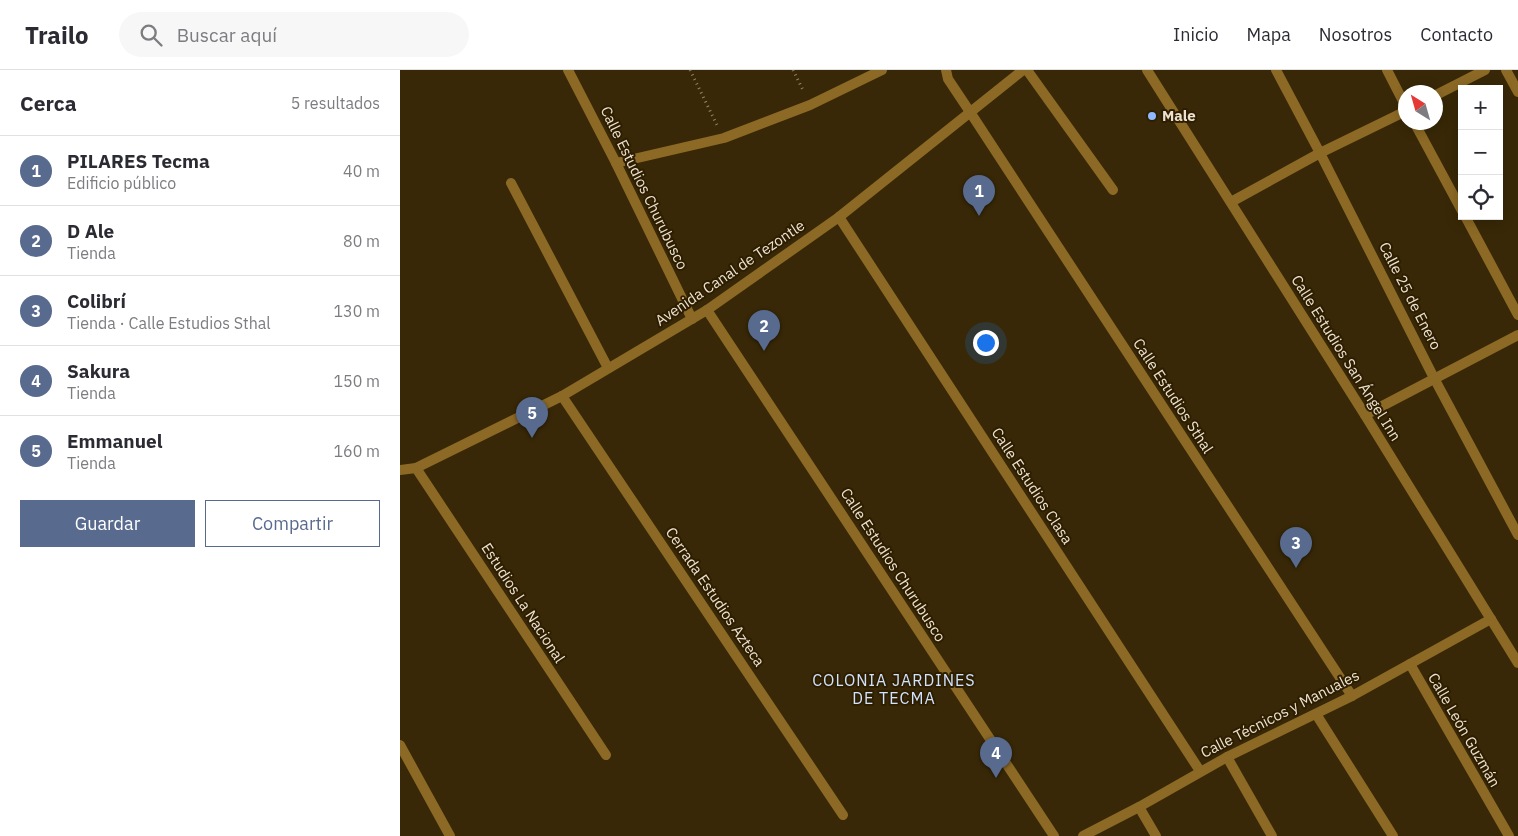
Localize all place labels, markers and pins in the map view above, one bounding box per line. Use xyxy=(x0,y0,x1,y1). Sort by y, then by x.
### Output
place label: Male xyxy=(1162,106,1196,125)
marker: Male xyxy=(1146,110,1158,122)
pin: 1 xyxy=(963,175,995,216)
pin: 2 xyxy=(748,310,780,351)
pin: 5 xyxy=(516,397,548,438)
pin: 3 xyxy=(1280,527,1312,568)
pin: 4 xyxy=(980,737,1012,778)

